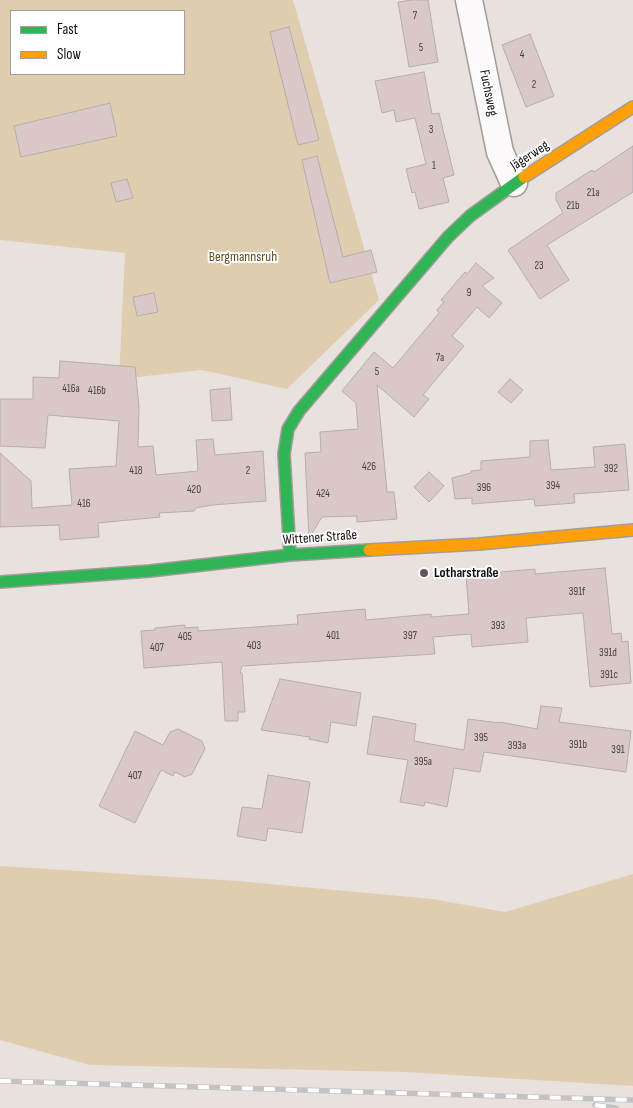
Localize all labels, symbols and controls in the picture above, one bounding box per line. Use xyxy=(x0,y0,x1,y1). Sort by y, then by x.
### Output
house number: 7 xyxy=(413,9,417,23)
legend xyxy=(10,10,185,75)
text: Fast xyxy=(57,20,78,39)
house number: 5 xyxy=(419,41,423,55)
text: Slow xyxy=(57,45,81,64)
house number: 4 xyxy=(520,48,524,62)
street label: Fuchsweg xyxy=(475,68,501,118)
house number: 2 xyxy=(532,78,536,92)
house number: 3 xyxy=(429,123,433,137)
street label: Jägerweg xyxy=(508,137,552,175)
house number: 1 xyxy=(432,159,436,173)
house number: 21a xyxy=(587,186,599,200)
house number: 21b xyxy=(566,199,580,213)
park label: Bergmannsruh xyxy=(209,249,277,265)
house number: 23 xyxy=(534,259,544,273)
house number: 9 xyxy=(467,286,471,300)
house number: 7a xyxy=(436,351,444,365)
house number: 5 xyxy=(375,365,379,379)
house number: 416a xyxy=(62,382,80,396)
house number: 416b xyxy=(88,384,106,398)
house number: 426 xyxy=(362,460,376,474)
house number: 392 xyxy=(604,462,618,476)
house number: 418 xyxy=(129,464,143,478)
house number: 2 xyxy=(246,464,250,478)
house number: 394 xyxy=(546,479,560,493)
house number: 396 xyxy=(477,481,491,495)
house number: 420 xyxy=(187,483,201,497)
house number: 424 xyxy=(316,487,330,501)
house number: 416 xyxy=(77,497,91,511)
street label: Wittener Straße xyxy=(282,527,358,549)
place label: Lotharstraße xyxy=(434,565,499,581)
marker: Lotharstraße xyxy=(418,567,430,579)
house number: 391f xyxy=(569,585,585,599)
house number: 393 xyxy=(491,619,505,633)
house number: 401 xyxy=(326,629,340,643)
house number: 397 xyxy=(403,629,417,643)
house number: 405 xyxy=(178,630,192,644)
house number: 403 xyxy=(247,639,261,653)
house number: 407 xyxy=(150,641,164,655)
house number: 391d xyxy=(599,646,617,660)
house number: 391c xyxy=(600,668,618,682)
house number: 395 xyxy=(474,731,488,745)
house number: 391b xyxy=(569,738,587,752)
house number: 393a xyxy=(508,739,526,753)
house number: 391 xyxy=(611,743,625,757)
house number: 395a xyxy=(414,755,432,769)
house number: 407 xyxy=(128,769,142,783)

